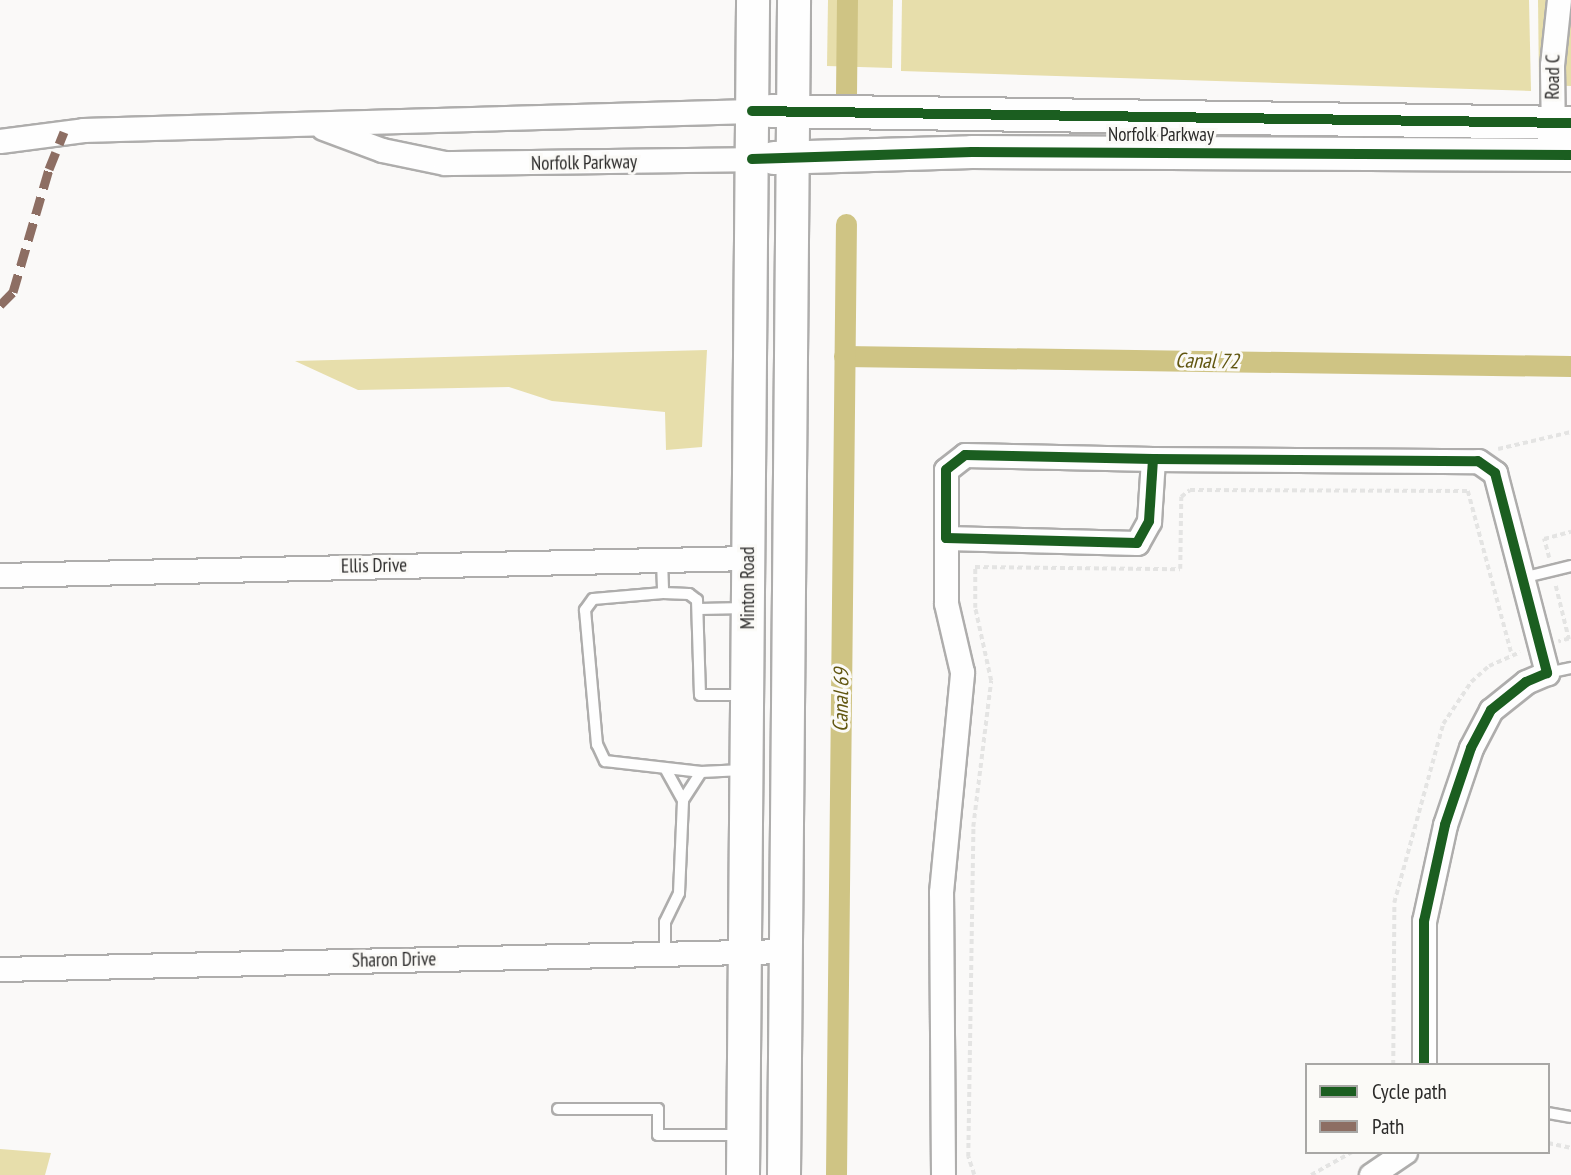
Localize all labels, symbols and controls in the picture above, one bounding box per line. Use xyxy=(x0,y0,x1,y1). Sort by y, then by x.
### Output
street label: Road C xyxy=(1541,54,1565,100)
street label: Norfolk Parkway xyxy=(1108,124,1214,146)
street label: Norfolk Parkway xyxy=(531,151,637,175)
water label: Canal 72 xyxy=(1175,348,1239,374)
street label: Minton Road xyxy=(737,547,759,629)
street label: Ellis Drive xyxy=(341,554,407,578)
water label: Canal 69 xyxy=(828,668,854,732)
street label: Sharon Drive xyxy=(352,948,436,972)
legend xyxy=(1305,1063,1550,1154)
text: Cycle path xyxy=(1372,1078,1447,1105)
text: Path xyxy=(1372,1113,1404,1140)

